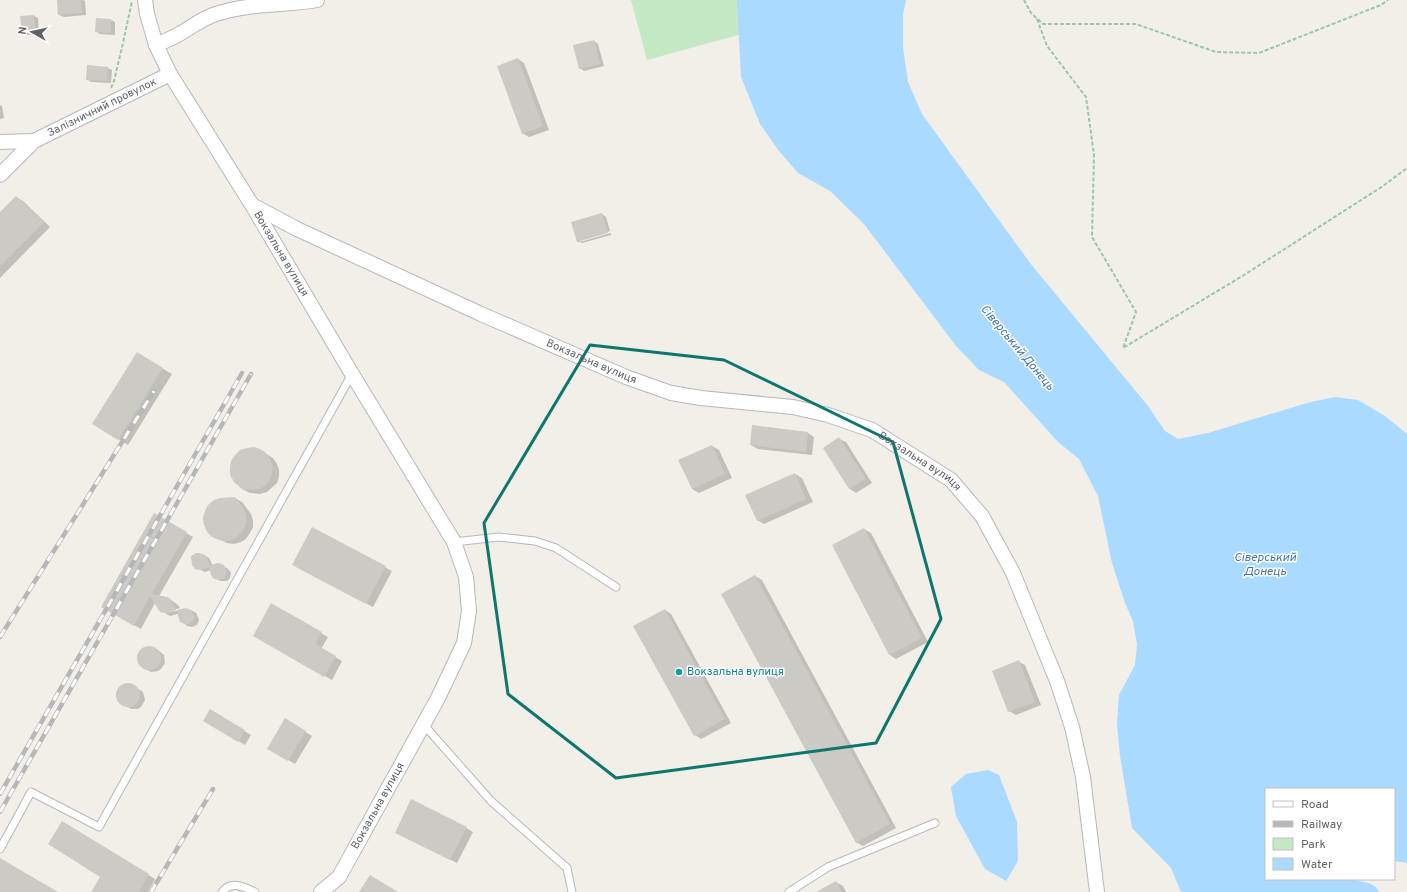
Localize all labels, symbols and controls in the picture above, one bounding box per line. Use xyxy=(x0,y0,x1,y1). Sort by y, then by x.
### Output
north arrow xyxy=(12,12,52,52)
text: N xyxy=(16,26,31,36)
street label: Залізничний провулок xyxy=(45,75,159,140)
street label: Вокзальна вулиця xyxy=(250,209,312,299)
water label: Сіверський Донець xyxy=(976,302,1058,394)
street label: Вокзальна вулиця xyxy=(544,336,638,387)
street label: Вокзальна вулиця xyxy=(876,429,964,494)
water label: Сіверський Донець xyxy=(1234,550,1297,580)
place label: Вокзальна вулиця xyxy=(687,665,784,679)
marker: Вокзальна вулиця xyxy=(674,667,684,677)
street label: Вокзальна вулиця xyxy=(348,760,408,852)
legend xyxy=(1265,788,1395,880)
text: Road xyxy=(1301,797,1329,813)
text: Railway xyxy=(1301,817,1342,833)
text: Park xyxy=(1301,837,1326,853)
text: Water xyxy=(1301,857,1333,873)

